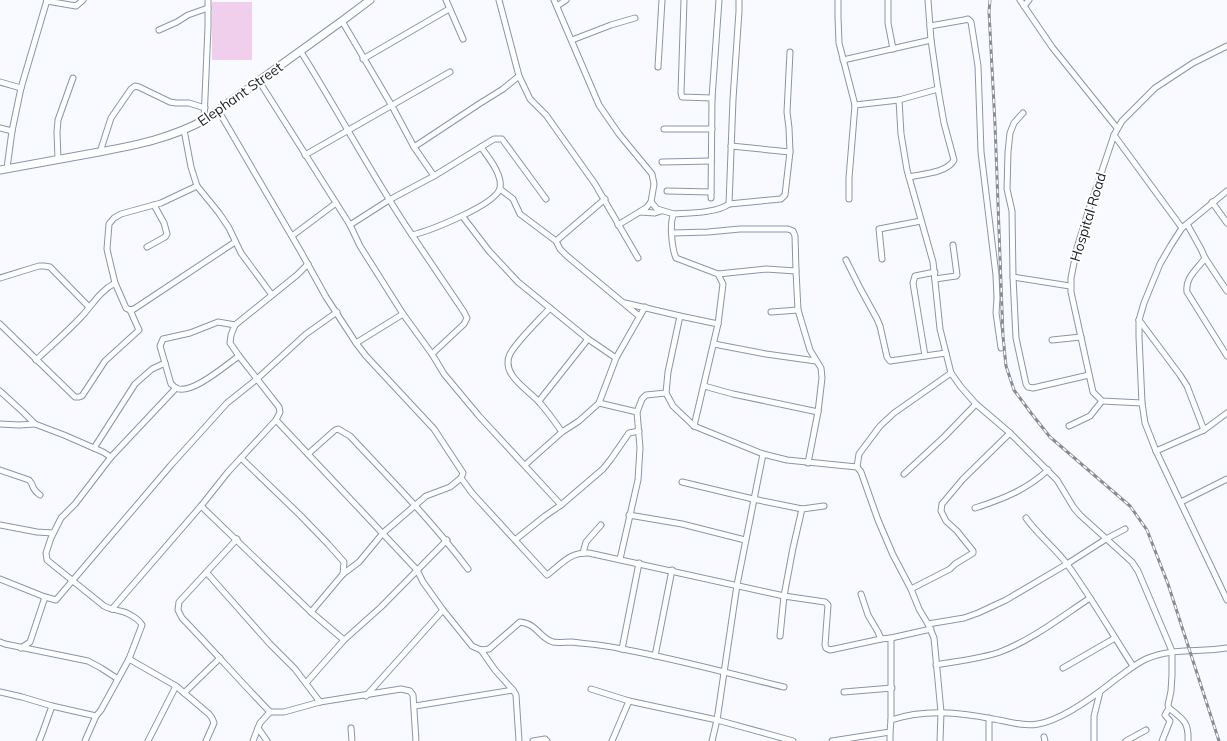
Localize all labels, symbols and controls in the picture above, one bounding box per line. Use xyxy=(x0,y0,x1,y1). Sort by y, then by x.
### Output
street label: Elephant Street xyxy=(194,58,286,130)
street label: Hospital Road xyxy=(1066,170,1110,264)

